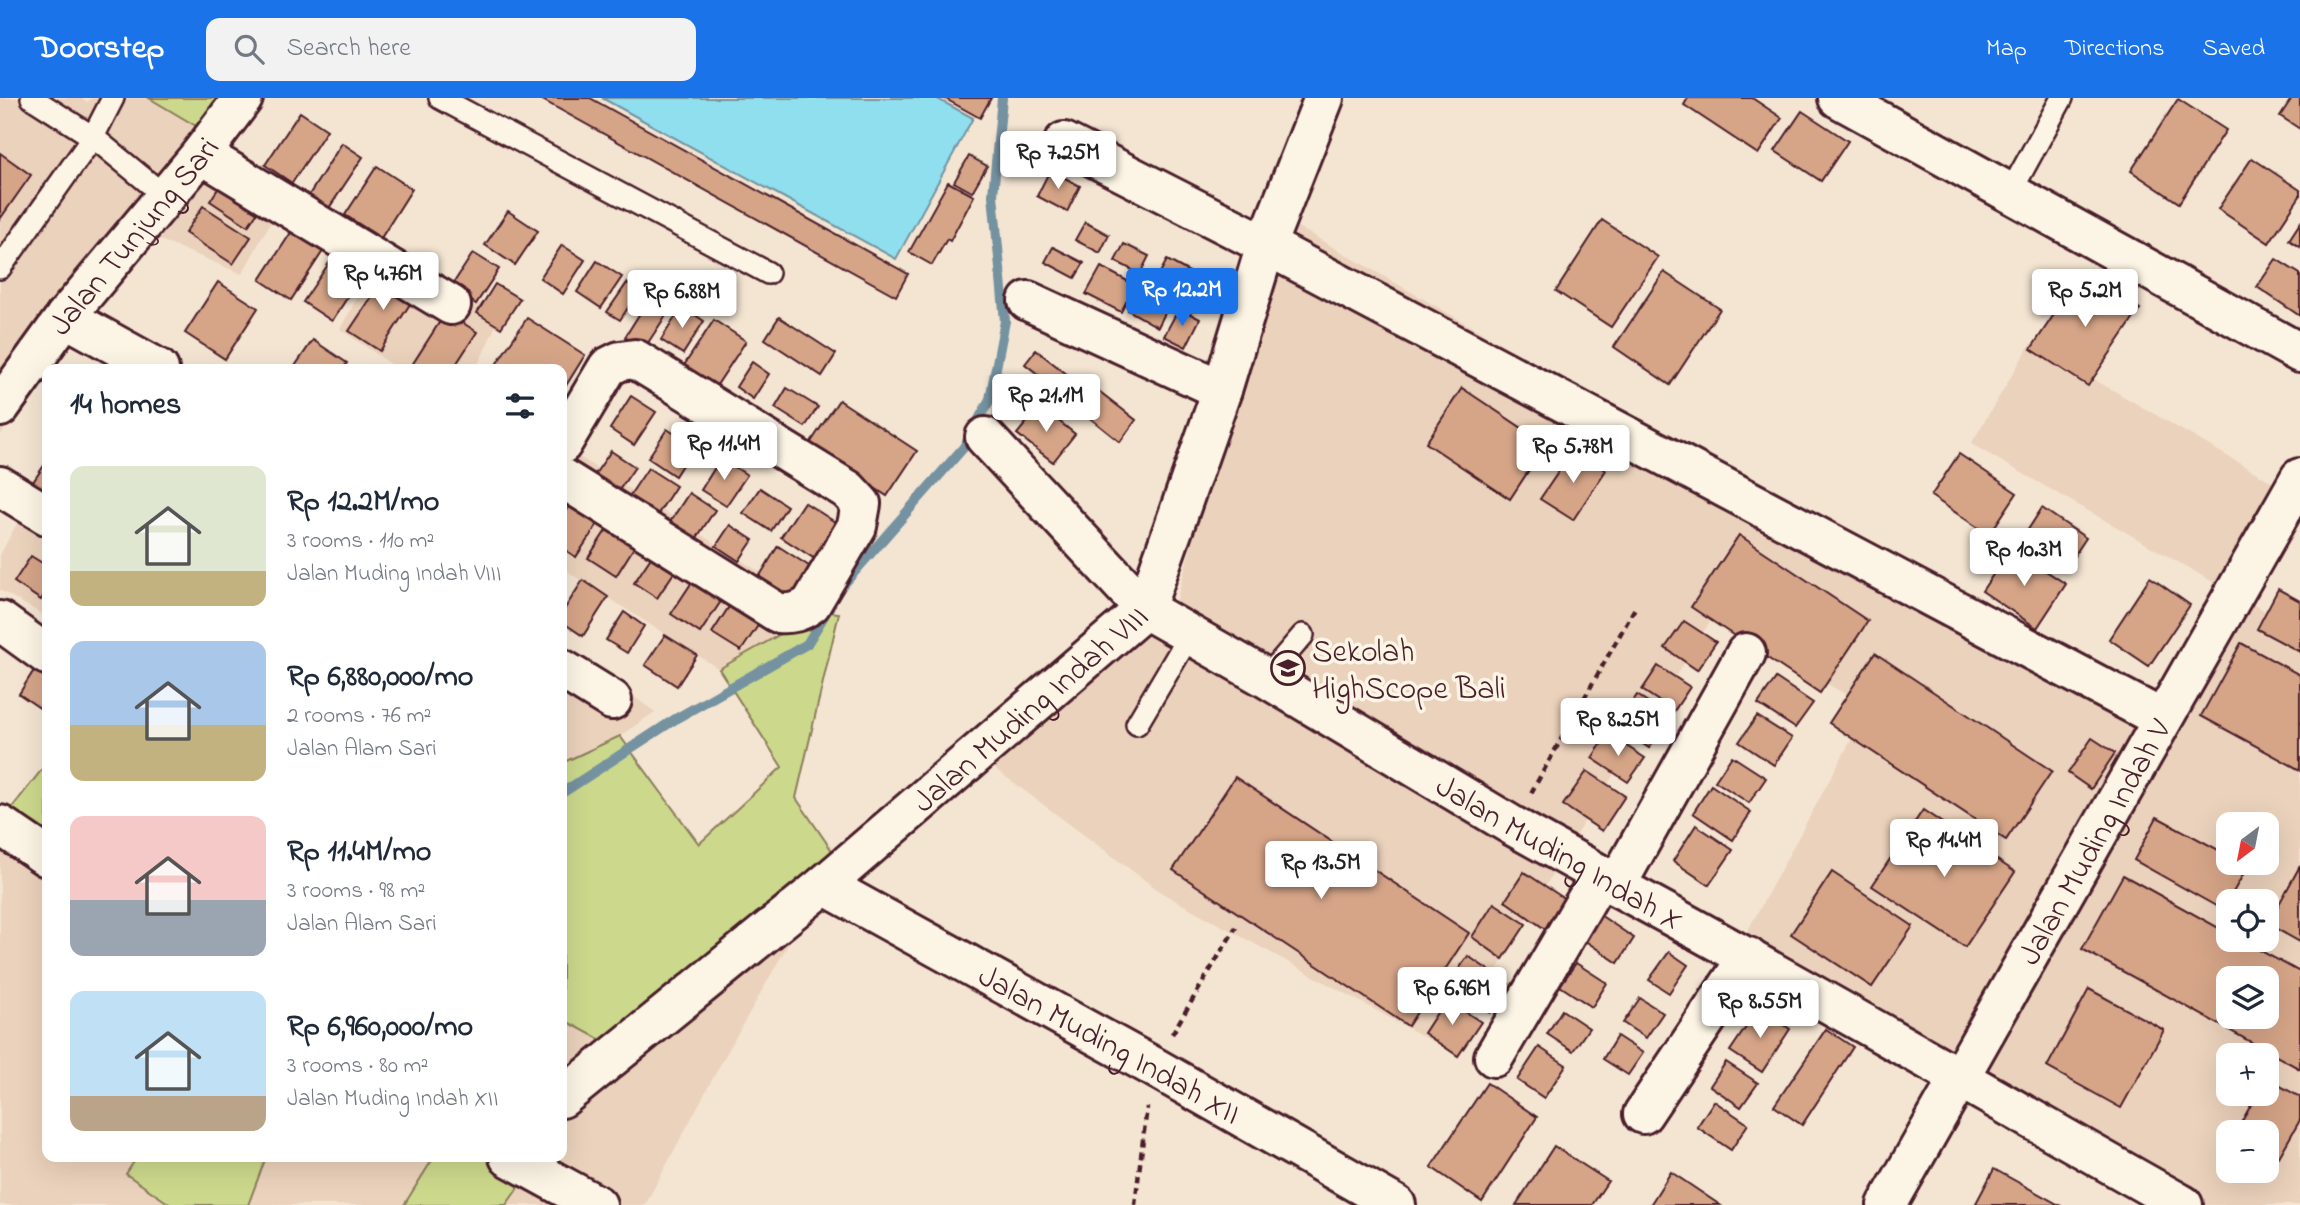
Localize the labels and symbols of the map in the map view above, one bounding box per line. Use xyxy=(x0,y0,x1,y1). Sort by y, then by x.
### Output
street label: Jalan Tunjung Sari xyxy=(39,129,233,347)
pin: Rp 7.25M xyxy=(986,132,1130,191)
pin: Rp 4.76M xyxy=(311,252,455,312)
pin: Rp 12.2M xyxy=(1110,268,1254,328)
pin: Rp 5.2M xyxy=(2020,270,2150,329)
pin: Rp 6.88M xyxy=(610,271,754,330)
pin: Rp 21.1M xyxy=(974,374,1118,434)
pin: Rp 11.4M xyxy=(652,422,796,482)
pin: Rp 5.78M xyxy=(1501,426,1645,485)
pin: Rp 10.3M xyxy=(1952,528,2096,588)
street label: Jalan Muding Indah VIII xyxy=(904,596,1160,826)
place label: Sekolah HighScope Bali xyxy=(1312,630,1506,714)
school or university icon: Sekolah HighScope Bali xyxy=(1269,649,1307,687)
pin: Rp 8.25M xyxy=(1546,698,1690,758)
street label: Jalan Muding Indah V xyxy=(2008,711,2186,975)
street label: Jalan Muding Indah X xyxy=(1426,765,1691,945)
north arrow xyxy=(2216,812,2278,875)
pin: Rp 14.4M xyxy=(1872,820,2016,879)
pin: Rp 13.5M xyxy=(1249,842,1393,901)
street label: Jalan Muding Indah XII xyxy=(968,954,1248,1139)
pin: Rp 6.96M xyxy=(1380,968,1524,1027)
pin: Rp 8.55M xyxy=(1688,981,1832,1040)

